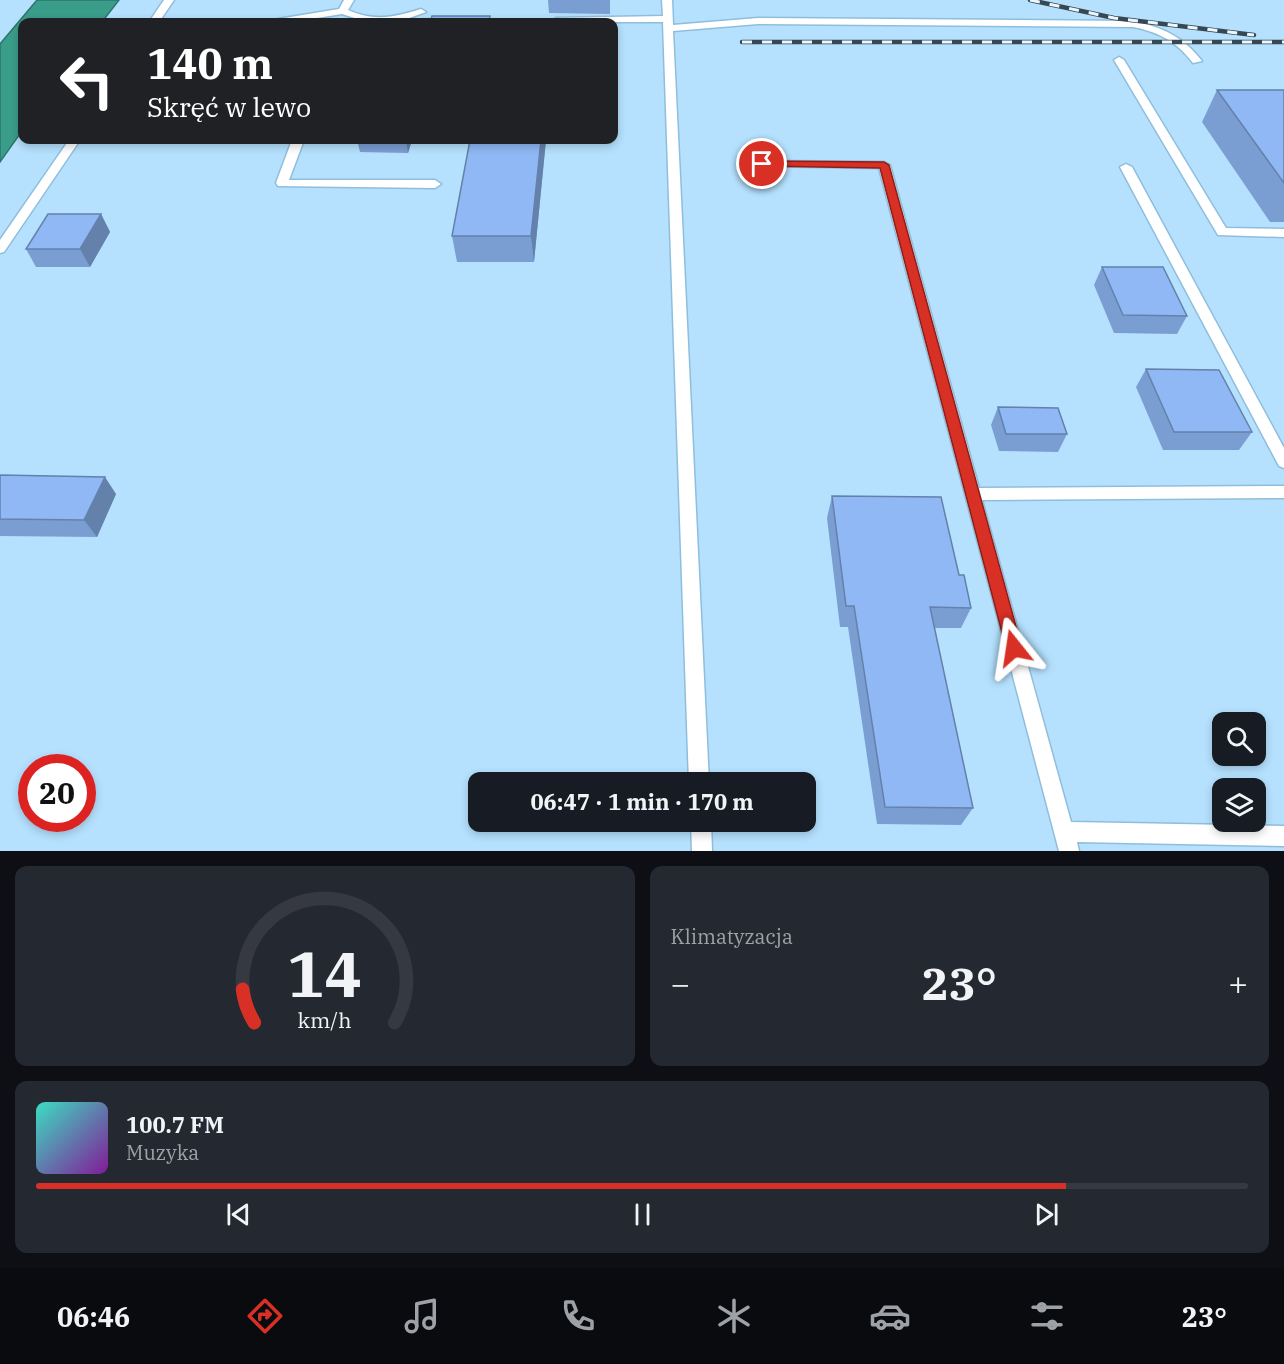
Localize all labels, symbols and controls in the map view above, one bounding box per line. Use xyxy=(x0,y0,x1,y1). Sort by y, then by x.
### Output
text: 140 m xyxy=(147,36,273,91)
icon: left xyxy=(48,42,126,120)
text: Skręć w lewo xyxy=(147,89,311,124)
pin xyxy=(736,138,787,189)
icon: arrive xyxy=(745,147,778,180)
position arrow xyxy=(982,616,1046,680)
map controls xyxy=(1212,712,1266,832)
button: search xyxy=(1212,712,1266,766)
speed limit sign: 20 xyxy=(18,754,96,832)
button: layers xyxy=(1212,778,1266,832)
text: 06:47 · 1 min · 170 m xyxy=(530,787,754,816)
text: Klimatyzacja xyxy=(671,923,793,950)
text: 14 xyxy=(287,933,362,1014)
text: 23° xyxy=(922,954,997,1012)
text: − xyxy=(671,962,690,1005)
text: + xyxy=(1228,962,1248,1005)
text: km/h xyxy=(298,1006,352,1034)
text: 100.7 FM xyxy=(126,1110,224,1139)
text: Muzyka xyxy=(126,1139,199,1166)
icon: previous xyxy=(222,1198,255,1231)
icon: pause xyxy=(626,1198,659,1231)
icon: next xyxy=(1030,1198,1063,1231)
icon: directions xyxy=(244,1295,286,1337)
icon: music xyxy=(401,1295,443,1337)
icon: phone xyxy=(557,1295,599,1337)
icon: climate xyxy=(713,1295,755,1337)
icon: car xyxy=(869,1295,911,1337)
icon: filters xyxy=(1026,1295,1068,1337)
text: 06:46 xyxy=(57,1299,130,1334)
text: 23° xyxy=(1182,1299,1227,1334)

